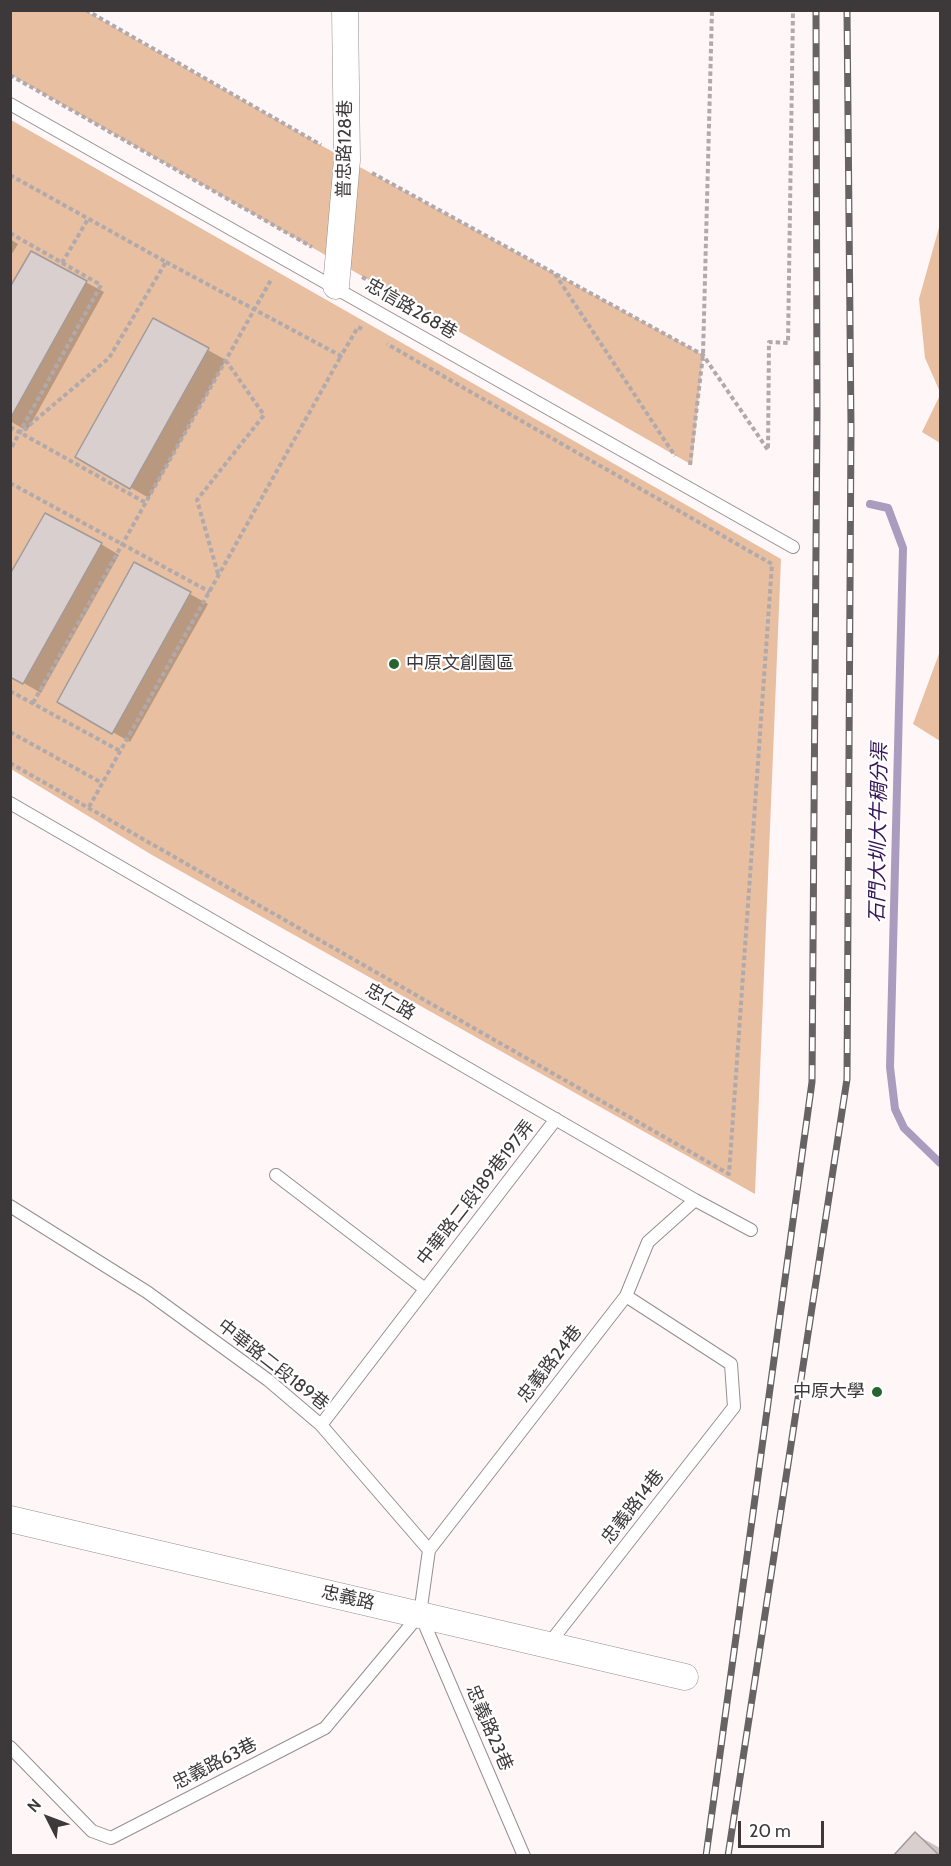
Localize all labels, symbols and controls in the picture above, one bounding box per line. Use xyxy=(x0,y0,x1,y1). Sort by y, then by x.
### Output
street label: 普忠路128巷 xyxy=(333,100,357,198)
street label: 忠信路268巷 xyxy=(361,274,461,344)
place label: 中原文創園區 xyxy=(406,653,514,675)
marker: 中原文創園區 xyxy=(387,657,401,671)
water label: 石門大圳大牛稠分渠 xyxy=(865,743,893,923)
street label: 忠仁路 xyxy=(361,979,419,1025)
street label: 中華路二段189巷197弄 xyxy=(413,1116,539,1270)
street label: 中華路二段189巷 xyxy=(213,1315,333,1415)
street label: 忠義路24巷 xyxy=(513,1321,587,1407)
place label: 中原大學 xyxy=(793,1381,865,1403)
marker: 中原大學 xyxy=(870,1385,884,1399)
street label: 忠義路14巷 xyxy=(597,1466,669,1548)
street label: 忠義路 xyxy=(319,1581,377,1615)
street label: 忠義路23巷 xyxy=(461,1682,517,1774)
street label: 忠義路63巷 xyxy=(169,1734,261,1794)
north arrow xyxy=(18,1788,78,1848)
text: N xyxy=(23,1795,45,1816)
scale bar xyxy=(741,1809,826,1847)
text: 20 m xyxy=(749,1820,791,1842)

